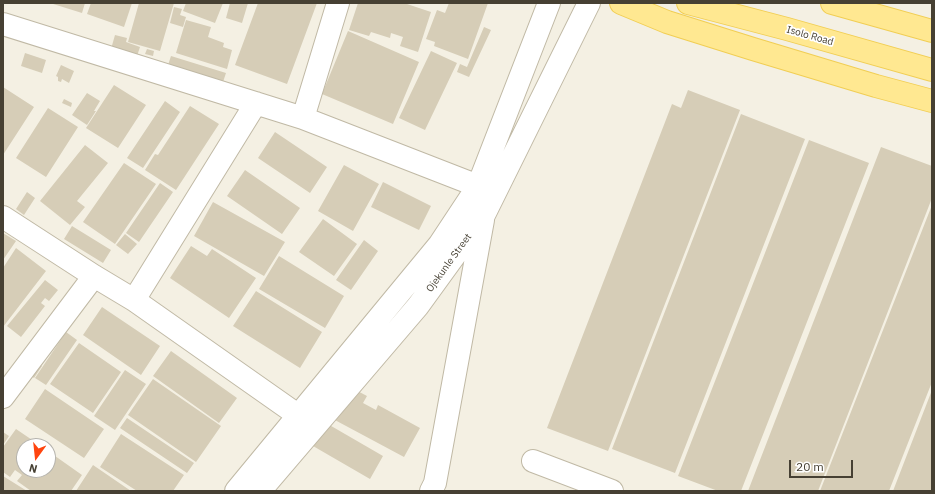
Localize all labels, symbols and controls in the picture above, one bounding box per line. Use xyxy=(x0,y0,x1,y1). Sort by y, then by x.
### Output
street label: Isolo Road xyxy=(785,24,835,48)
street label: Ojekunle Street xyxy=(424,231,474,295)
north arrow xyxy=(16,438,56,478)
scale bar xyxy=(791,452,855,478)
text: 20 m xyxy=(796,459,824,474)
text: N xyxy=(27,461,39,476)

